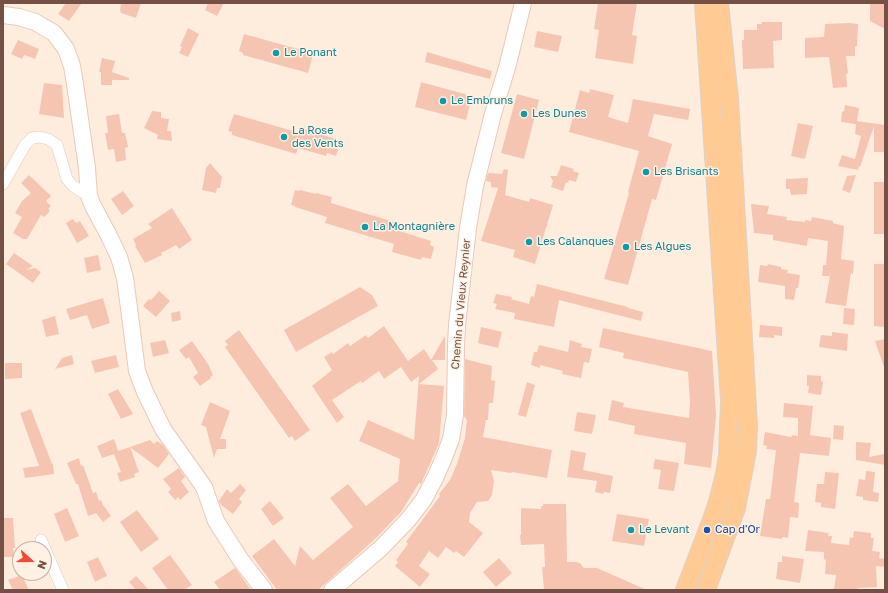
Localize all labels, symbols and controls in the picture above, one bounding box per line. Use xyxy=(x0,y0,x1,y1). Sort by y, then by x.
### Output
place label: Le Ponant xyxy=(284,46,337,60)
marker: Le Ponant xyxy=(271,48,281,58)
place label: Le Embruns xyxy=(451,94,513,108)
marker: Le Embruns xyxy=(438,96,448,106)
place label: Les Dunes xyxy=(532,107,586,121)
marker: Les Dunes xyxy=(519,109,529,119)
place label: La Rose des Vents xyxy=(292,124,344,150)
marker: La Rose des Vents xyxy=(279,132,289,142)
place label: Les Brisants xyxy=(654,165,719,179)
marker: Les Brisants xyxy=(641,167,651,177)
place label: La Montagnière xyxy=(373,220,455,234)
marker: La Montagnière xyxy=(360,222,370,232)
place label: Les Calanques xyxy=(537,235,614,249)
marker: Les Calanques xyxy=(524,237,534,247)
street label: Chemin du Vieux Reynier xyxy=(449,238,473,370)
place label: Les Algues xyxy=(634,240,691,254)
marker: Les Algues xyxy=(621,242,631,252)
place label: Le Levant xyxy=(639,523,690,537)
place label: Cap d'Or xyxy=(715,523,760,537)
marker: Le Levant xyxy=(626,525,636,535)
marker: Cap d'Or xyxy=(702,525,712,535)
north arrow xyxy=(12,541,52,581)
text: N xyxy=(35,559,50,571)

